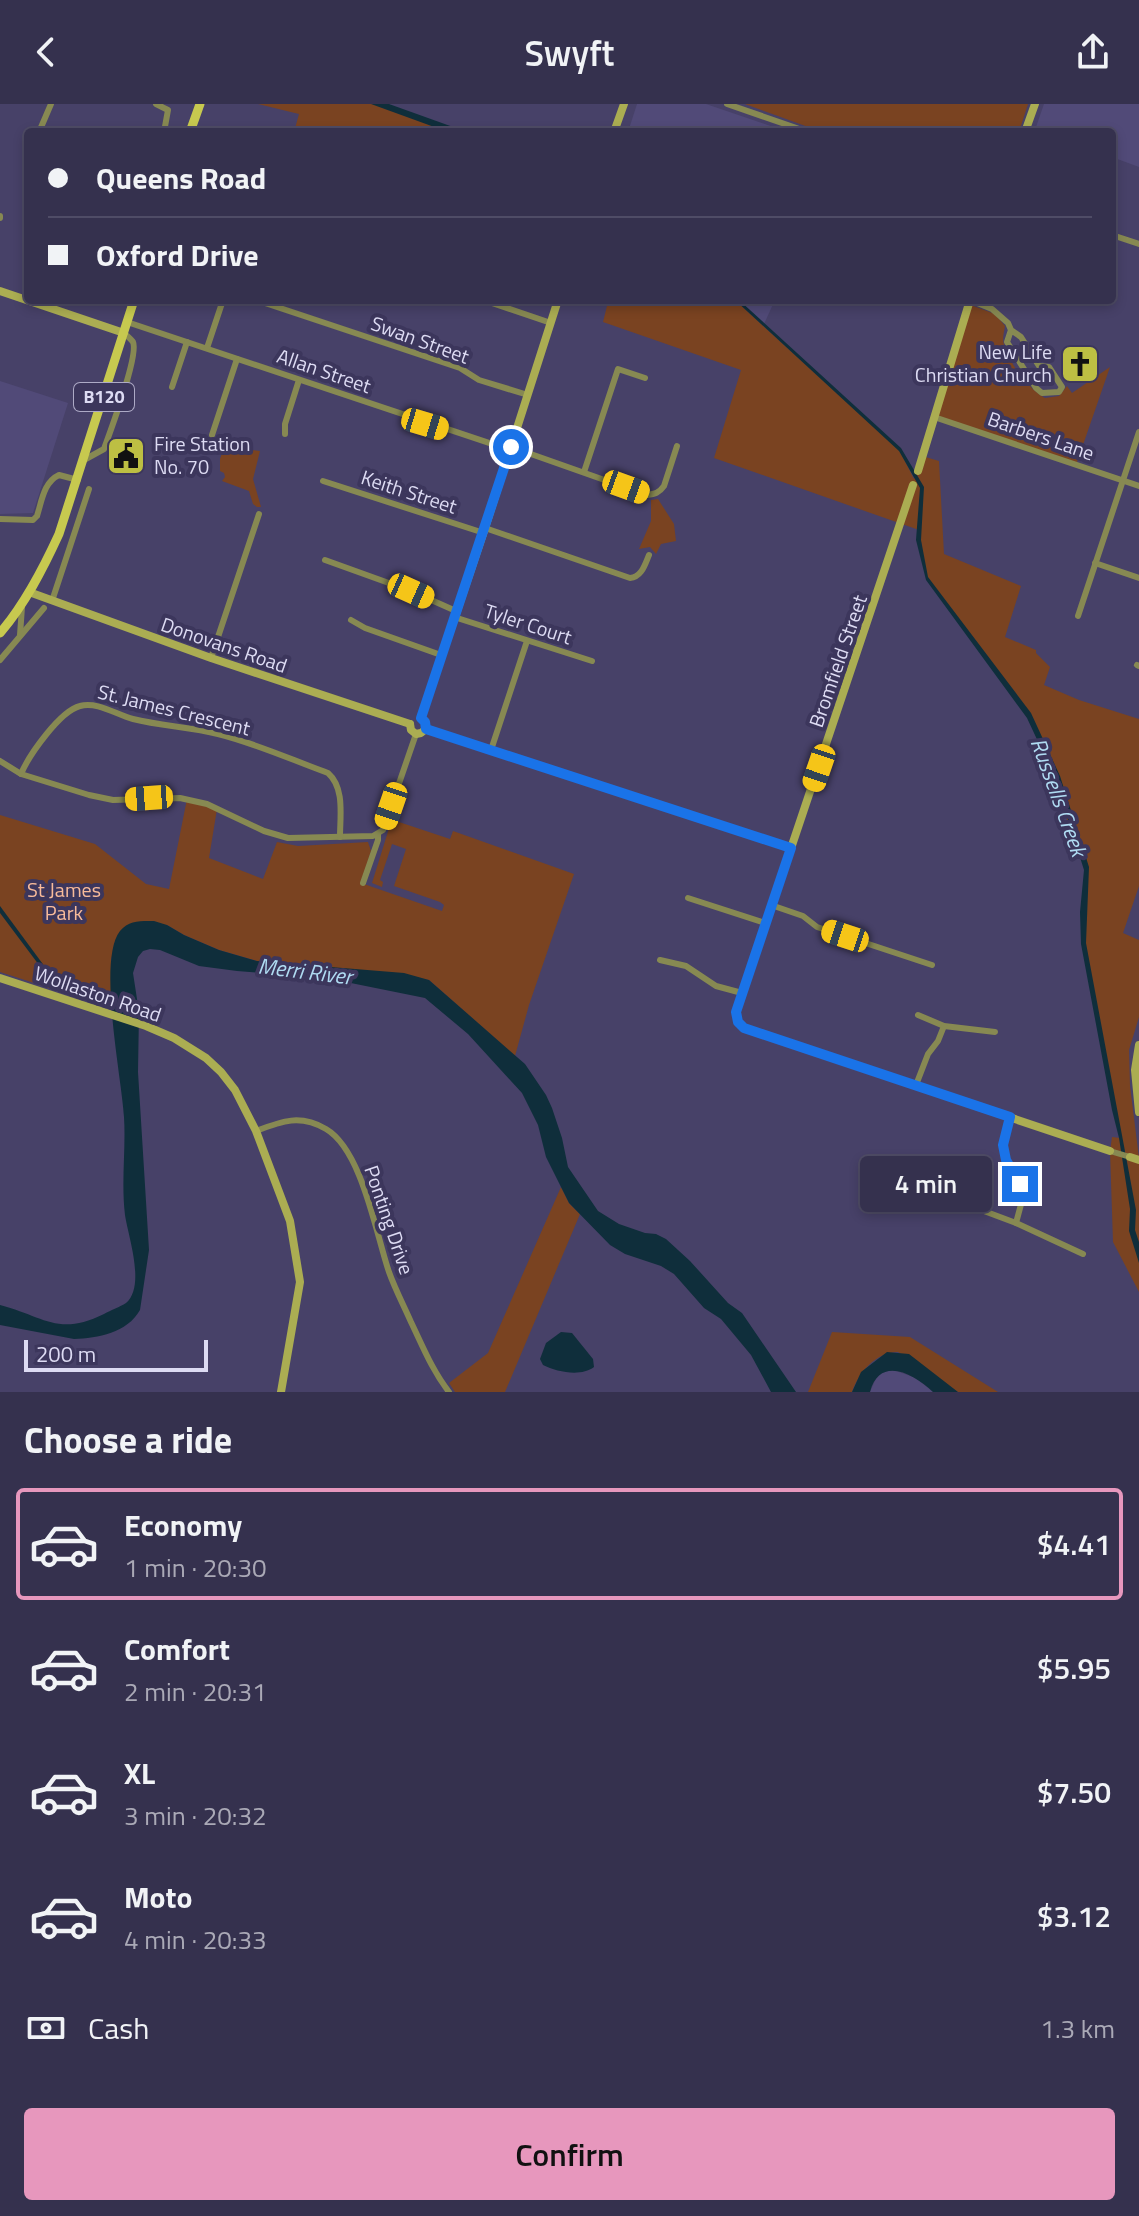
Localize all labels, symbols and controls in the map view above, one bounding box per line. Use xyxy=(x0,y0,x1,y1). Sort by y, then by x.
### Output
text: Swyft xyxy=(525,25,614,80)
icon: back xyxy=(24,30,68,74)
icon: share xyxy=(1071,30,1115,74)
text: Queens Road xyxy=(96,155,266,201)
text: Oxford Drive xyxy=(96,232,259,278)
street label: Swan Street xyxy=(367,307,474,372)
place label: New Life Christian Church xyxy=(915,336,1052,390)
street label: Allan Street xyxy=(273,340,375,401)
church icon: New Life Christian Church xyxy=(1059,343,1101,385)
road number: B120 xyxy=(74,383,134,411)
street label: Barbers Lane xyxy=(984,403,1099,468)
car xyxy=(399,406,451,442)
place label: Fire Station No. 70 xyxy=(154,428,251,482)
route start xyxy=(493,429,529,465)
public building icon: Fire Station No. 70 xyxy=(105,435,147,477)
street label: Keith Street xyxy=(357,461,461,522)
car xyxy=(599,468,653,506)
car xyxy=(384,570,438,612)
street label: Bromfield Street xyxy=(800,590,875,731)
street label: Tyler Court xyxy=(480,595,576,652)
street label: Donovans Road xyxy=(157,608,292,681)
street label: St. James Crescent xyxy=(95,676,254,743)
water label: Russells Creek xyxy=(1022,733,1097,863)
car xyxy=(800,741,838,795)
car xyxy=(372,779,410,833)
car xyxy=(124,784,174,812)
park label: St James Park xyxy=(27,874,101,928)
car xyxy=(818,917,872,955)
water label: Merri River xyxy=(256,948,357,994)
street label: Wollaston Road xyxy=(30,957,166,1030)
callout: 4 min xyxy=(860,1156,992,1212)
street label: Ponting Drive xyxy=(356,1161,423,1279)
text: 4 min xyxy=(895,1164,957,1203)
route end xyxy=(1002,1166,1038,1202)
scale bar xyxy=(24,1336,208,1372)
text: 200 m xyxy=(36,1337,96,1371)
text: Choose a ride xyxy=(24,1412,232,1467)
text: Economy xyxy=(124,1502,242,1548)
icon: car xyxy=(28,1508,100,1580)
text: $4.41 xyxy=(1037,1521,1111,1567)
text: 1 min · 20:30 xyxy=(124,1548,267,1587)
text: Comfort xyxy=(124,1626,230,1672)
icon: car xyxy=(28,1632,100,1704)
text: $5.95 xyxy=(1037,1645,1111,1691)
text: 2 min · 20:31 xyxy=(124,1672,267,1711)
text: XL xyxy=(124,1750,155,1796)
icon: car xyxy=(28,1756,100,1828)
text: $7.50 xyxy=(1037,1769,1111,1815)
text: 3 min · 20:32 xyxy=(124,1796,267,1835)
text: Moto xyxy=(124,1874,192,1920)
icon: car xyxy=(28,1880,100,1952)
text: $3.12 xyxy=(1037,1893,1111,1939)
text: 4 min · 20:33 xyxy=(124,1920,267,1959)
text: Cash xyxy=(88,2005,149,2051)
icon: cash xyxy=(24,2006,68,2050)
text: 1.3 km xyxy=(1040,2009,1115,2048)
button: Confirm xyxy=(24,2108,1115,2200)

